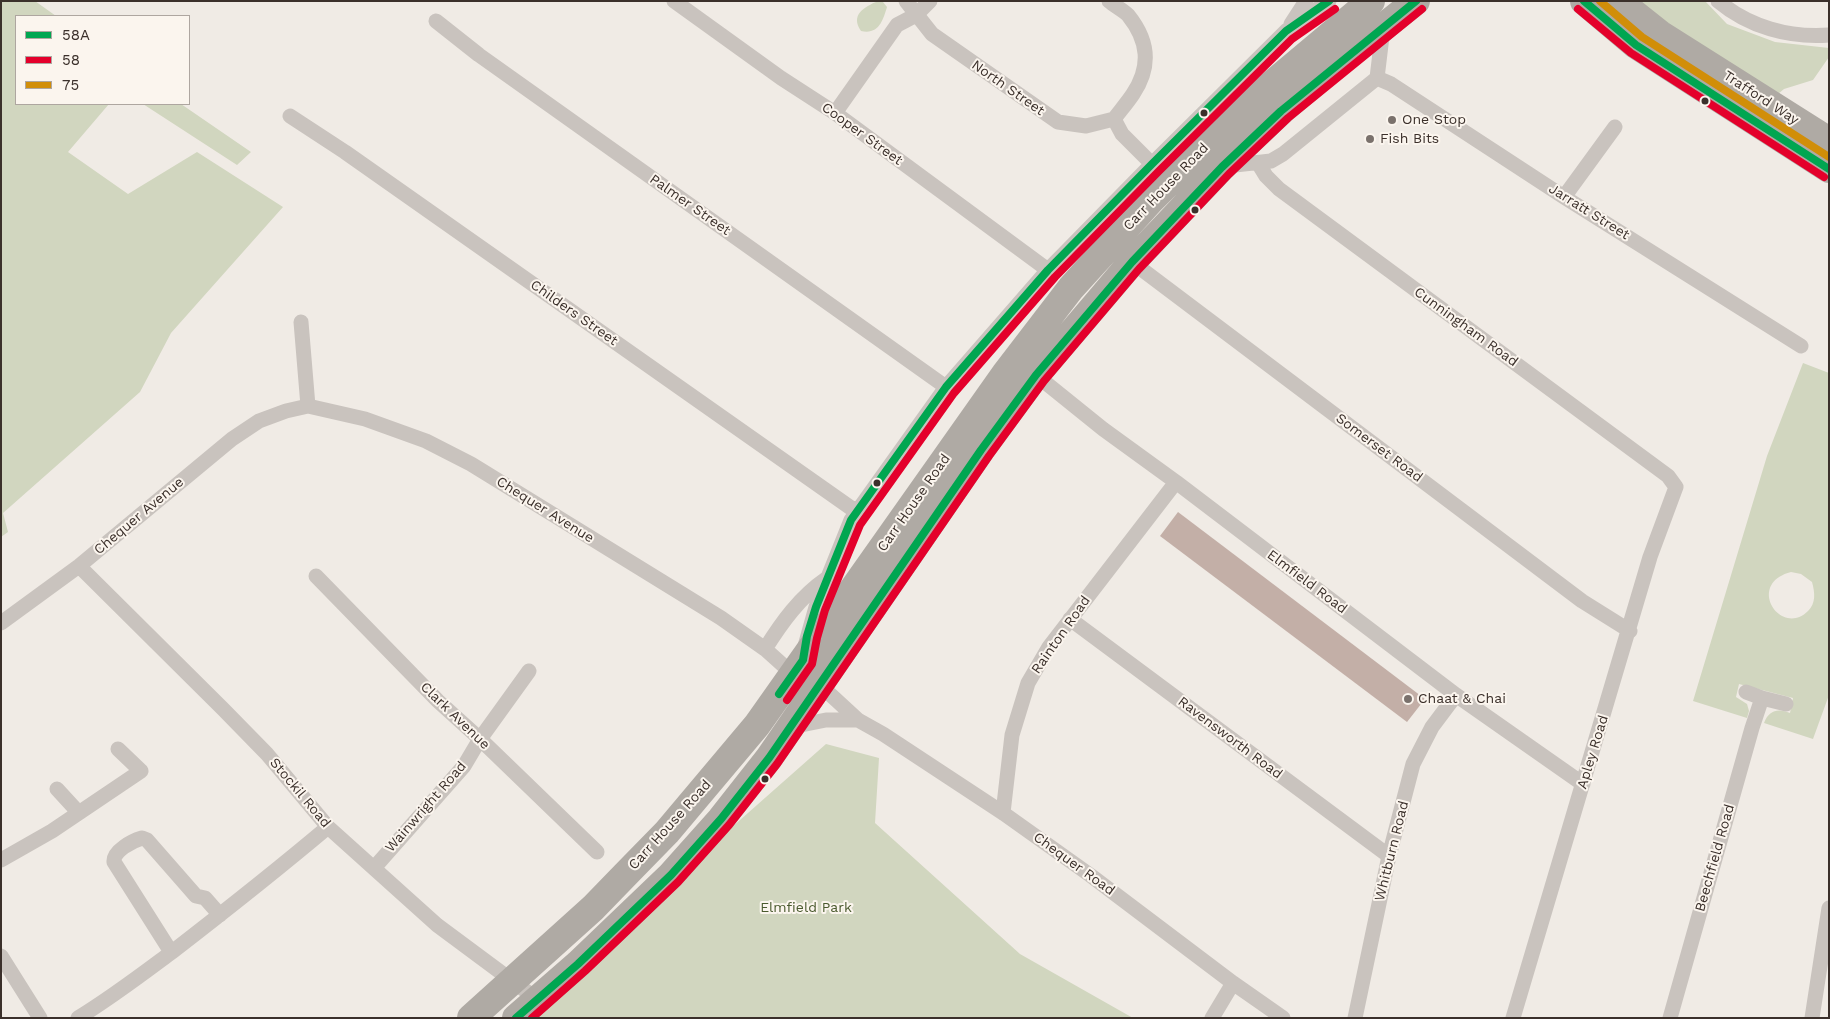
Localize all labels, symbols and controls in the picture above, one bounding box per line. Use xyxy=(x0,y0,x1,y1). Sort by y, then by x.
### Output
legend xyxy=(15,15,190,105)
text: 58A xyxy=(62,26,90,44)
text: 58 xyxy=(62,51,80,69)
street label: North Street xyxy=(968,57,1048,119)
street label: Trafford Way xyxy=(1720,67,1802,129)
text: 75 xyxy=(62,76,79,94)
unlabelled marker xyxy=(1700,96,1710,106)
street label: Cooper Street xyxy=(818,99,906,169)
unlabelled marker xyxy=(1199,108,1209,118)
place label: One Stop xyxy=(1402,112,1466,128)
marker: One Stop xyxy=(1386,114,1398,126)
place label: Fish Bits xyxy=(1380,131,1439,147)
marker: Fish Bits xyxy=(1364,133,1376,145)
street label: Carr House Road xyxy=(1120,140,1212,234)
street label: Palmer Street xyxy=(646,171,734,239)
street label: Jarratt Street xyxy=(1545,180,1633,244)
unlabelled marker xyxy=(1190,205,1200,215)
street label: Childers Street xyxy=(527,277,621,349)
street label: Cunningham Road xyxy=(1411,284,1521,370)
street label: Somerset Road xyxy=(1332,410,1426,486)
street label: Carr House Road xyxy=(874,451,954,555)
street label: Chequer Avenue xyxy=(493,473,597,547)
street label: Chequer Avenue xyxy=(91,474,187,558)
unlabelled marker xyxy=(872,478,882,488)
street label: Elmfield Road xyxy=(1264,546,1350,618)
street label: Rainton Road xyxy=(1028,593,1094,677)
street label: Clark Avenue xyxy=(417,679,493,753)
place label: Chaat & Chai xyxy=(1418,691,1506,707)
street label: Ravensworth Road xyxy=(1174,693,1286,783)
marker: Chaat & Chai xyxy=(1402,693,1414,705)
street label: Apley Road xyxy=(1574,713,1612,791)
street label: Stockil Road xyxy=(266,755,334,831)
street label: Wainwright Road xyxy=(382,758,470,856)
unlabelled marker xyxy=(760,774,770,784)
street label: Carr House Road xyxy=(625,777,715,873)
street label: Whitburn Road xyxy=(1371,799,1413,903)
street label: Beechfield Road xyxy=(1692,802,1738,914)
street label: Chequer Road xyxy=(1030,829,1118,899)
park label: Elmfield Park xyxy=(760,900,852,916)

